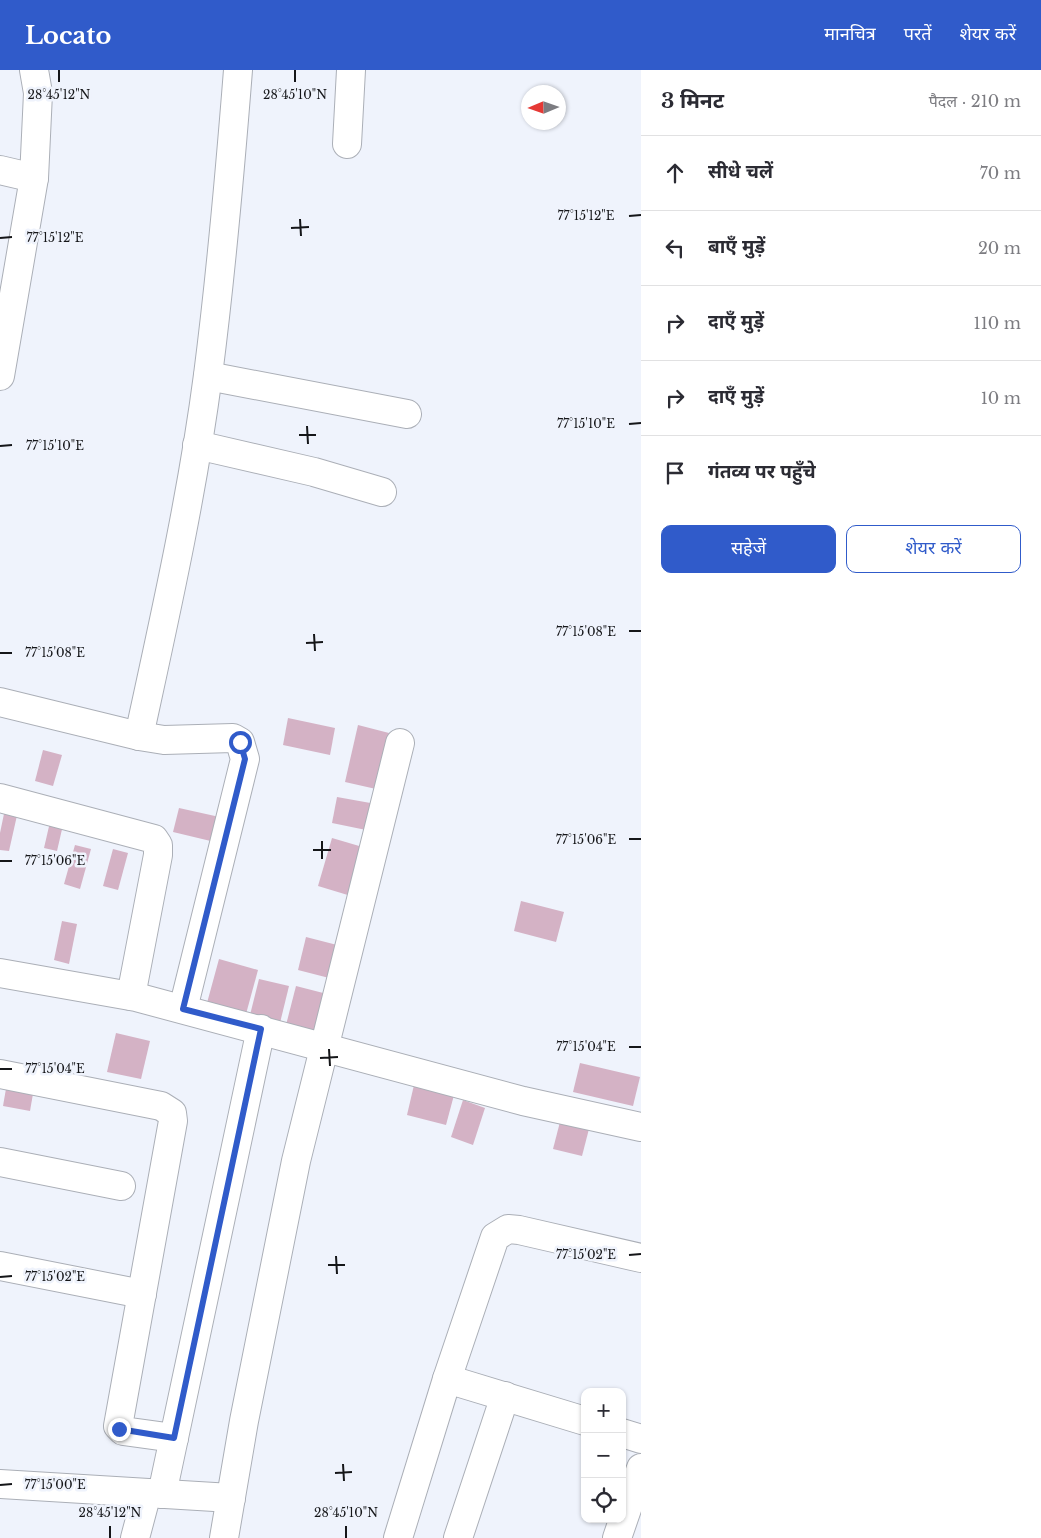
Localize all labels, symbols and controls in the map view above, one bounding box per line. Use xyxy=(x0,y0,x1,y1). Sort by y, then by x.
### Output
text: Locato xyxy=(25,21,111,50)
text: मानचित्र xyxy=(824,23,876,45)
text: परतें xyxy=(904,23,932,45)
text: शेयर करें xyxy=(960,23,1016,45)
north arrow xyxy=(521,85,566,130)
text: 28°45'12"N xyxy=(28,87,91,102)
text: 28°45'10"N xyxy=(263,87,327,102)
text: 3 मिनट xyxy=(661,88,724,114)
text: पैदल · 210 m xyxy=(929,91,1021,111)
icon: ahead xyxy=(661,159,689,187)
text: सीधे चलें xyxy=(708,160,773,183)
text: 70 m xyxy=(980,163,1021,183)
text: 77°15'12"E xyxy=(558,208,615,223)
text: 77°15'12"E xyxy=(27,230,84,245)
icon: left xyxy=(661,234,689,262)
text: बाएँ मुड़ें xyxy=(708,235,765,258)
text: 20 m xyxy=(978,238,1021,258)
icon: right xyxy=(661,309,689,337)
text: दाएँ मुड़ें xyxy=(708,310,764,333)
text: 110 m xyxy=(974,313,1021,333)
icon: right xyxy=(661,384,689,412)
text: दाएँ मुड़ें xyxy=(708,385,764,408)
text: 10 m xyxy=(981,388,1021,408)
text: 77°15'10"E xyxy=(557,416,615,431)
text: 77°15'10"E xyxy=(26,438,84,453)
icon: arrive xyxy=(661,459,689,487)
text: गंतव्य पर पहुँचे xyxy=(708,460,816,483)
button: सहेजें xyxy=(661,525,836,573)
button: शेयर करें xyxy=(846,525,1021,573)
text: 77°15'08"E xyxy=(556,624,616,639)
text: 77°15'08"E xyxy=(25,645,85,660)
route start xyxy=(229,731,252,754)
text: 77°15'06"E xyxy=(556,832,616,847)
text: 77°15'06"E xyxy=(25,853,85,868)
text: 77°15'04"E xyxy=(556,1039,616,1054)
text: 77°15'04"E xyxy=(25,1061,85,1076)
text: 77°15'02"E xyxy=(556,1247,616,1262)
text: 77°15'02"E xyxy=(25,1269,85,1284)
map controls xyxy=(581,1388,626,1523)
button: + xyxy=(581,1388,626,1433)
route end xyxy=(108,1418,131,1441)
button: − xyxy=(581,1433,626,1478)
text: 77°15'00"E xyxy=(24,1477,86,1492)
button: locate xyxy=(581,1478,626,1523)
text: 28°45'12"N xyxy=(79,1505,142,1520)
text: 28°45'10"N xyxy=(314,1505,378,1520)

